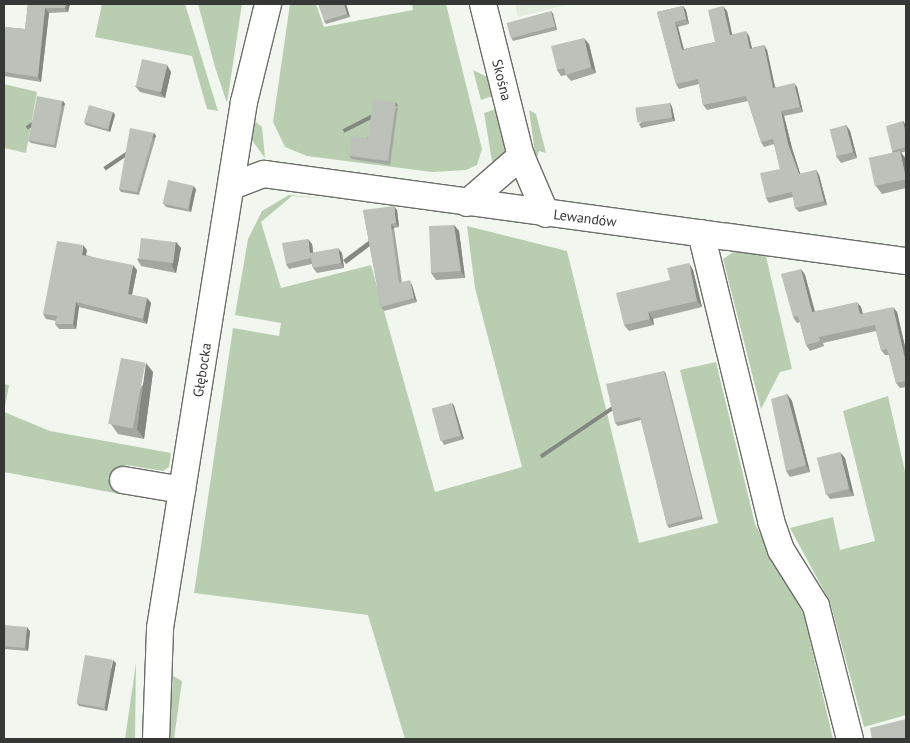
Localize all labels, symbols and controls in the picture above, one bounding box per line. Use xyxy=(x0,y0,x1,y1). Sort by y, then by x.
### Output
street label: Skośna xyxy=(489,58,515,102)
street label: Lewandów xyxy=(552,206,618,230)
street label: Głębocka xyxy=(189,342,215,398)

